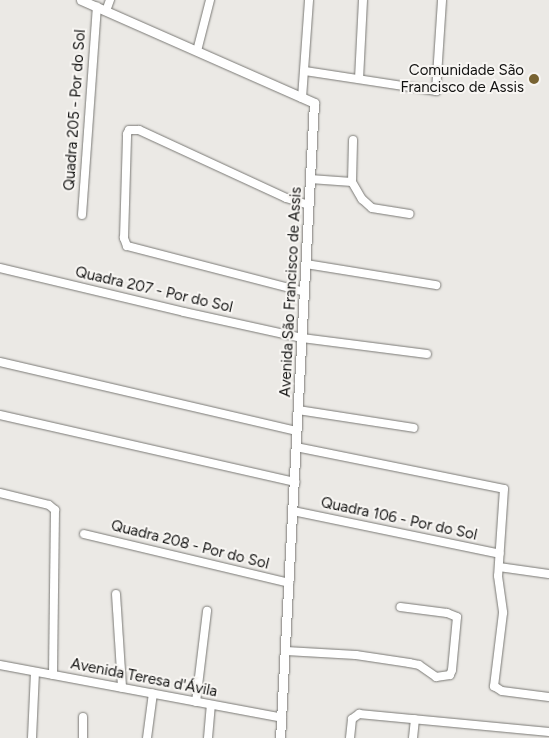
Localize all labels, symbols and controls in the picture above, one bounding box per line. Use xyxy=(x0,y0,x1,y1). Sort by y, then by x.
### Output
street label: Quadra 205 - Por do Sol xyxy=(60,29,90,191)
place label: Comunidade São Francisco de Assis xyxy=(401,61,524,96)
marker: Comunidade São Francisco de Assis xyxy=(528,73,540,85)
street label: Avenida São Francisco de Assis xyxy=(277,186,305,398)
street label: Quadra 207 - Por do Sol xyxy=(74,263,234,317)
street label: Quadra 106 - Por do Sol xyxy=(319,494,479,544)
street label: Quadra 208 - Por do Sol xyxy=(109,517,271,573)
street label: Avenida Teresa d'Ávila xyxy=(69,655,219,701)

